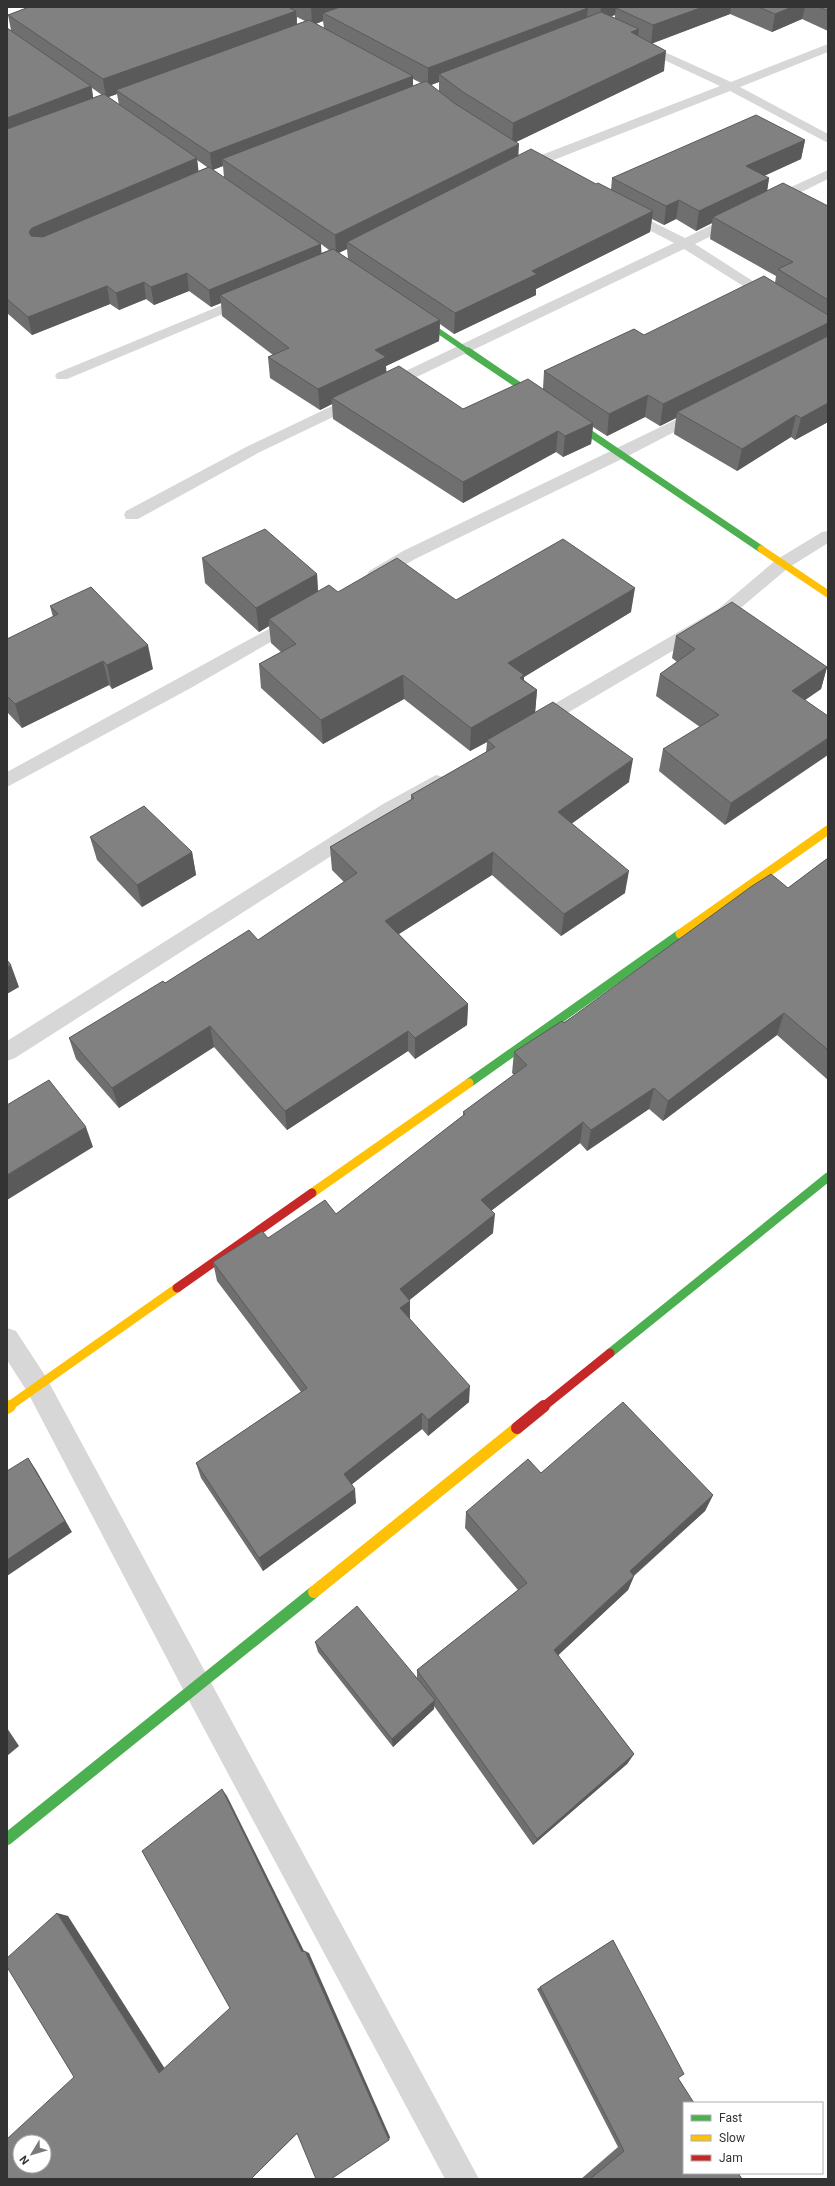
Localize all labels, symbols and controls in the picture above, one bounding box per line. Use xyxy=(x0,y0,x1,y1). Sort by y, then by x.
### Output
legend xyxy=(683,2102,823,2174)
text: Fast xyxy=(719,2111,742,2125)
text: Slow xyxy=(719,2131,745,2145)
north arrow xyxy=(12,2134,52,2174)
text: Jam xyxy=(719,2151,743,2165)
text: N xyxy=(17,2153,32,2167)

